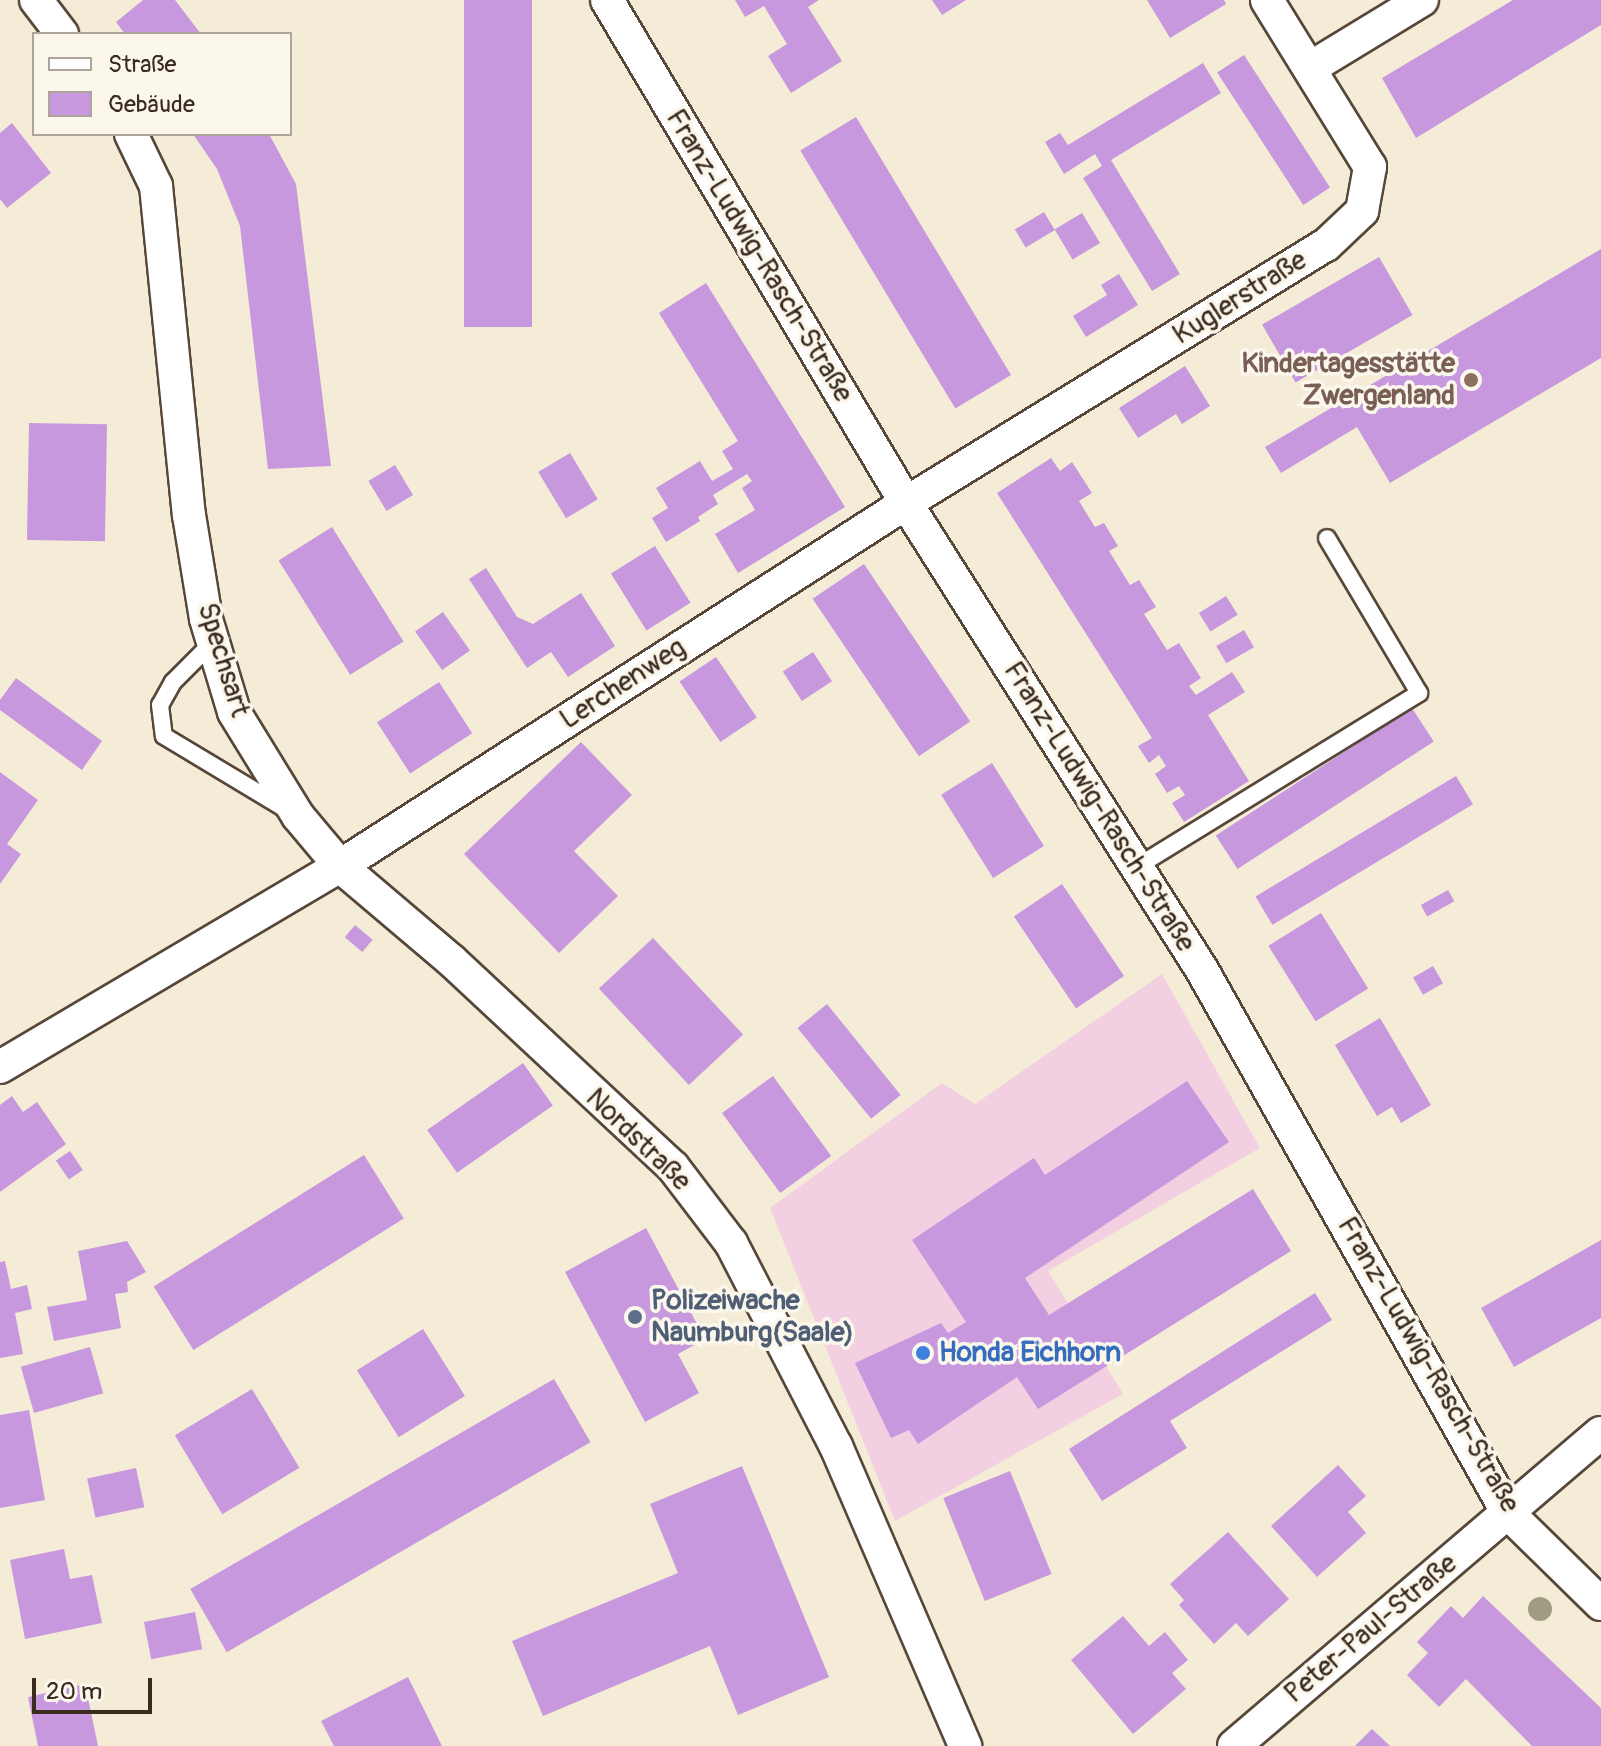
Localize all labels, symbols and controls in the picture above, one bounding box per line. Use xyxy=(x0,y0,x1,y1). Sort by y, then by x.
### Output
legend xyxy=(32,32,292,136)
text: Straße xyxy=(108,50,176,79)
text: Gebäude xyxy=(108,90,195,119)
street label: Franz-Ludwig-Rasch-Straße xyxy=(658,104,860,408)
street label: Kuglerstraße xyxy=(1167,244,1313,352)
place label: Kindertagesstätte Zwergenland xyxy=(1242,347,1455,413)
marker: Kindertagesstätte Zwergenland xyxy=(1462,371,1480,389)
street label: Spechsart xyxy=(190,599,256,721)
street label: Lerchenweg xyxy=(554,631,692,737)
street label: Franz-Ludwig-Rasch-Straße xyxy=(996,656,1202,958)
street label: Nordstraße xyxy=(578,1082,698,1198)
street label: Franz-Ludwig-Rasch-Straße xyxy=(1330,1211,1526,1519)
place label: Polizeiwache Naumburg(Saale) xyxy=(651,1284,854,1350)
marker: Polizeiwache Naumburg(Saale) xyxy=(626,1308,644,1326)
place label: Honda Eichhorn xyxy=(939,1336,1121,1370)
marker: Honda Eichhorn xyxy=(914,1344,932,1362)
street label: Peter-Paul-Straße xyxy=(1278,1547,1464,1711)
scale bar xyxy=(36,1662,156,1712)
text: 20 m xyxy=(46,1677,102,1706)

